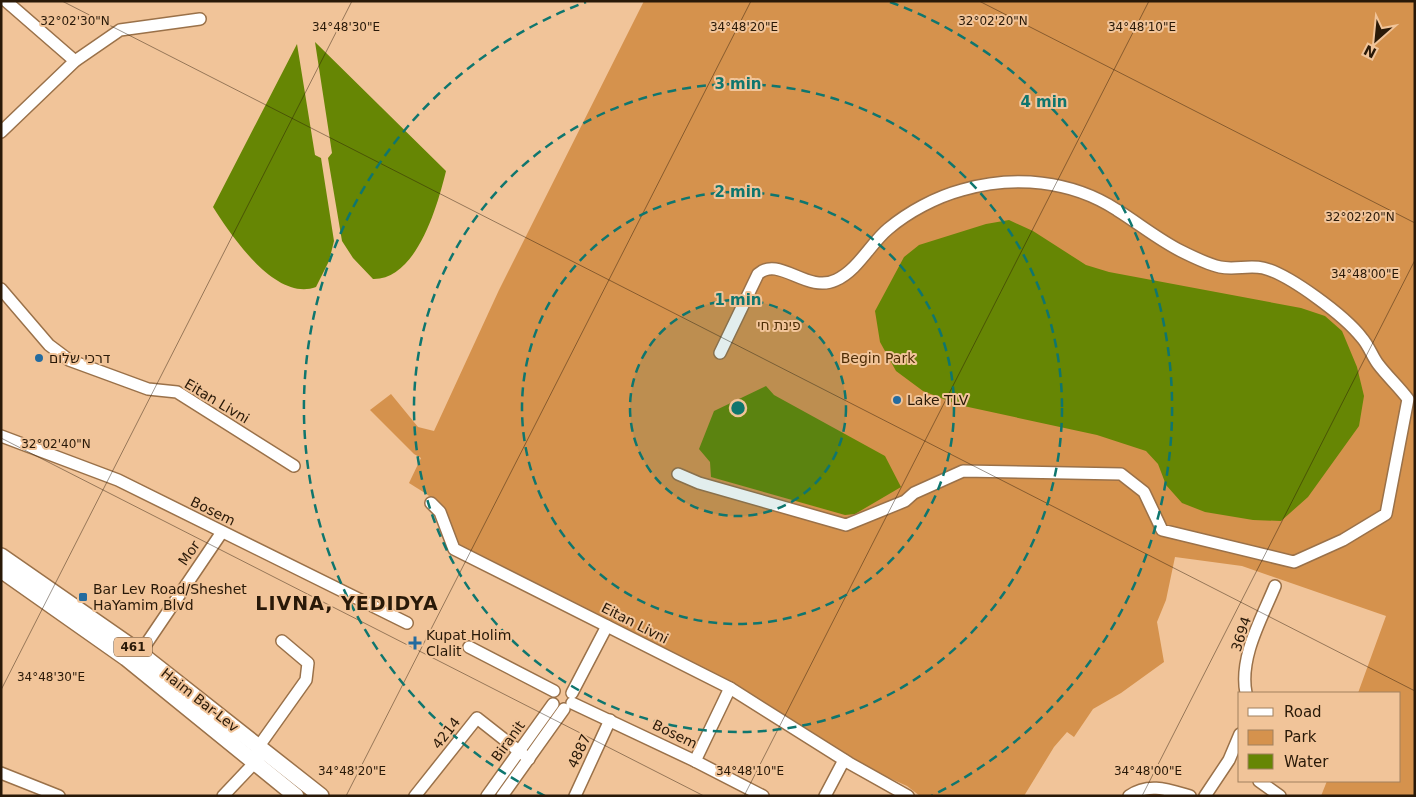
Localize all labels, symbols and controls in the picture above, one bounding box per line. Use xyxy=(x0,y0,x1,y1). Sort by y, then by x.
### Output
text: 32°02'30"N xyxy=(40,14,110,28)
text: 32°02'20"N xyxy=(958,14,1028,28)
north arrow xyxy=(1351,15,1401,65)
text: 34°48'30"E xyxy=(312,20,380,34)
text: 34°48'20"E xyxy=(710,20,778,34)
text: 34°48'10"E xyxy=(1108,20,1176,34)
text: N xyxy=(1361,42,1379,61)
text: 3 min xyxy=(714,75,762,93)
text: 4 min xyxy=(1020,93,1068,111)
text: 2 min xyxy=(714,183,762,201)
text: 32°02'20"N xyxy=(1325,210,1395,224)
text: 34°48'00"E xyxy=(1331,267,1399,281)
text: 1 min xyxy=(714,291,762,309)
park label: פינת חי xyxy=(757,317,801,333)
place label: דרכי שלום xyxy=(49,350,111,366)
park label: Begin Park xyxy=(841,350,916,366)
marker: דרכי שלום xyxy=(33,352,45,364)
street label: Eitan Livni xyxy=(182,375,252,427)
place label: Lake TLV xyxy=(907,392,969,408)
marker: Lake TLV xyxy=(891,394,903,406)
centre of rings xyxy=(729,399,747,417)
text: 32°02'40"N xyxy=(21,437,91,451)
street label: Bosem xyxy=(188,493,238,529)
street label: Mor xyxy=(175,537,203,568)
place label: Bar Lev Road/Sheshet HaYamim Blvd xyxy=(93,581,247,613)
marker: Bar Lev Road/Sheshet HaYamim Blvd xyxy=(77,591,89,603)
district label: LIVNA, YEDIDYA xyxy=(255,592,439,614)
street label: Eitan Livni xyxy=(599,599,671,647)
street label: 3694 xyxy=(1228,615,1254,653)
place label: Kupat Holim Clalit xyxy=(426,627,511,659)
marker: Kupat Holim Clalit xyxy=(408,636,422,650)
road number: 461 xyxy=(114,638,152,656)
street label: Haim Bar-Lev xyxy=(158,665,242,735)
text: 34°48'30"E xyxy=(17,670,85,684)
legend xyxy=(1238,692,1401,782)
text: Road xyxy=(1284,703,1322,721)
street label: 4214 xyxy=(429,714,463,752)
street label: Bosem xyxy=(650,716,700,752)
street label: Biranit xyxy=(488,717,528,764)
text: Park xyxy=(1284,728,1317,746)
street label: 4887 xyxy=(564,731,594,771)
text: Water xyxy=(1284,753,1329,771)
text: 34°48'20"E xyxy=(318,764,386,778)
text: 34°48'10"E xyxy=(716,764,784,778)
text: 34°48'00"E xyxy=(1114,764,1182,778)

